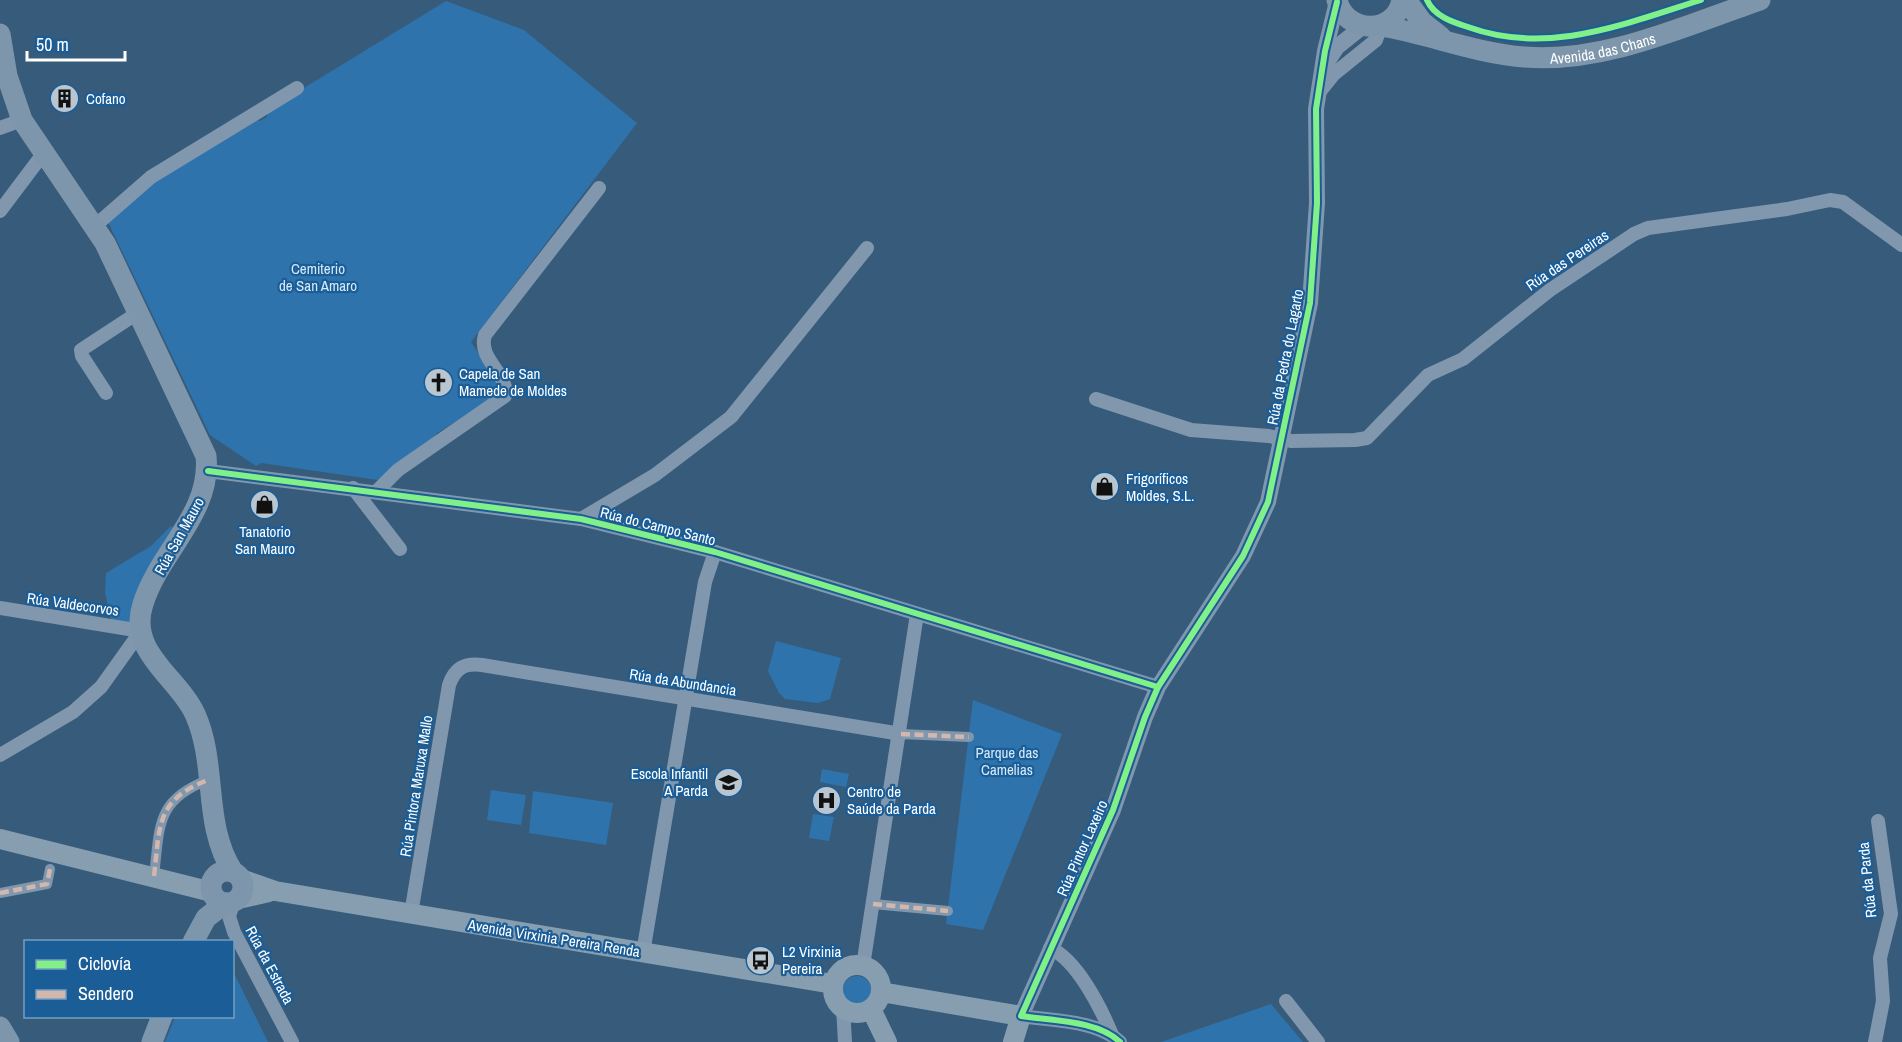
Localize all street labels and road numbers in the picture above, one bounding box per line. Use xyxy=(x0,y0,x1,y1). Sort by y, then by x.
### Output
street label: Avenida das Chans xyxy=(1548,27,1658,68)
street label: Rúa das Pereiras xyxy=(1521,225,1613,295)
street label: Rúa da Pedra do Lagarto xyxy=(1262,287,1309,427)
street label: Rúa San Mauro xyxy=(149,493,209,579)
street label: Rúa do Campo Santo xyxy=(598,502,718,551)
street label: Rúa Valdecorvos xyxy=(26,587,120,621)
street label: Rúa da Abundancia xyxy=(628,663,738,701)
street label: Rúa Pintora Maruxa Mallo xyxy=(394,714,438,858)
street label: Rúa Pintor Laxeiro xyxy=(1051,796,1113,899)
street label: Rúa da Parda xyxy=(1853,841,1881,919)
street label: Avenida Virxinia Pereira Renda xyxy=(465,914,642,962)
street label: Rúa da Estrada xyxy=(241,922,299,1008)

